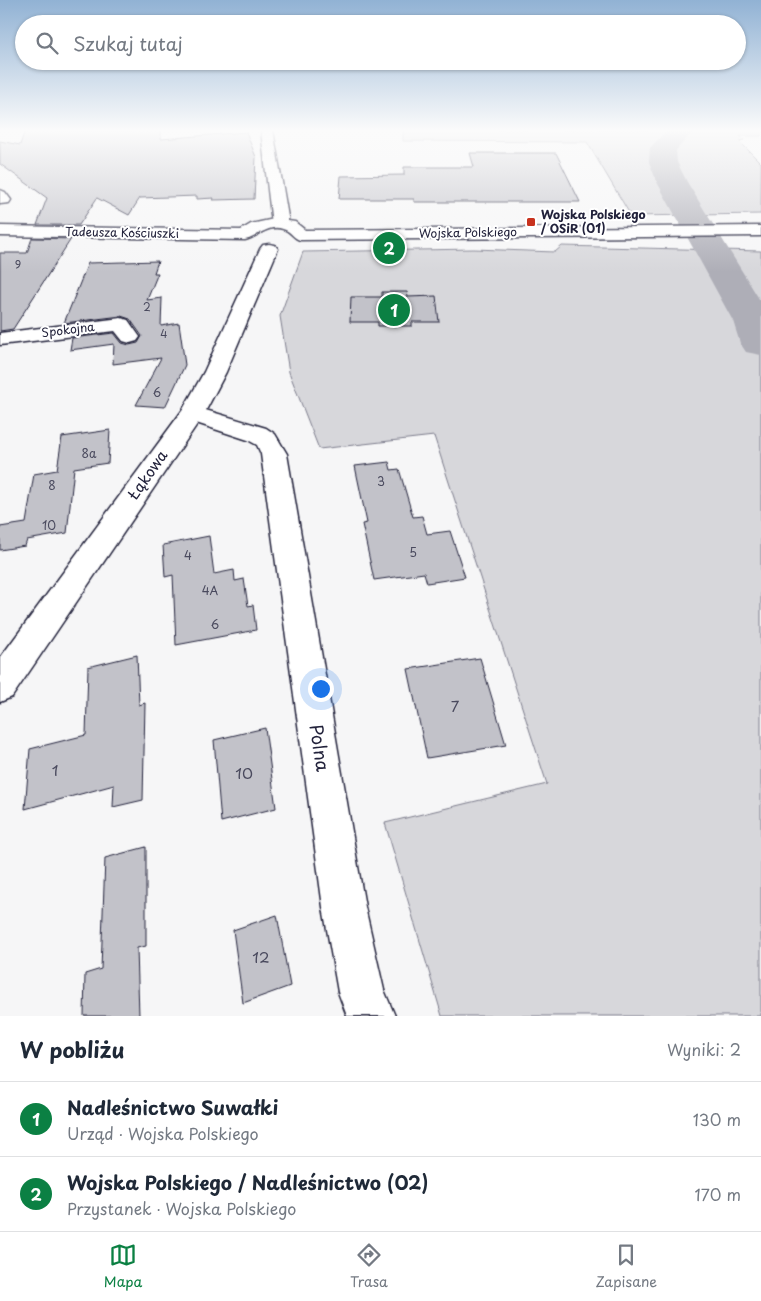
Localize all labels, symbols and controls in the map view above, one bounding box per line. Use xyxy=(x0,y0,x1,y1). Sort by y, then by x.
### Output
search box xyxy=(15,15,746,70)
icon: search xyxy=(33,29,61,57)
text: Szukaj tutaj xyxy=(73,29,183,57)
place label: Wojska Polskiego / OSiR (01) xyxy=(540,205,646,237)
marker: Wojska Polskiego / OSiR (01) xyxy=(525,216,537,228)
street label: Tadeusza Kościuszki xyxy=(65,222,179,242)
street label: Wojska Polskiego xyxy=(419,222,517,242)
pin: 2 xyxy=(373,229,405,267)
house number: 9 xyxy=(15,256,21,273)
pin: 1 xyxy=(378,291,410,329)
house number: 2 xyxy=(143,298,151,315)
street label: Spokojna xyxy=(40,317,96,341)
house number: 4 xyxy=(160,325,168,342)
house number: 6 xyxy=(153,383,161,401)
house number: 8a xyxy=(82,444,97,462)
street label: Łąkowa xyxy=(121,444,173,504)
house number: 3 xyxy=(377,472,385,490)
house number: 8 xyxy=(48,476,56,494)
house number: 10 xyxy=(42,516,56,534)
house number: 5 xyxy=(409,543,417,561)
house number: 4 xyxy=(184,546,192,564)
house number: 4A xyxy=(202,581,219,599)
house number: 6 xyxy=(211,615,219,633)
your location xyxy=(308,676,334,702)
house number: 7 xyxy=(451,694,460,717)
street label: Polna xyxy=(303,722,338,774)
house number: 1 xyxy=(52,758,58,781)
house number: 10 xyxy=(235,761,253,784)
house number: 12 xyxy=(252,945,270,968)
text: W pobliżu xyxy=(20,1033,125,1065)
text: Wyniki: 2 xyxy=(667,1037,741,1061)
text: Nadleśnictwo Suwałki xyxy=(67,1093,278,1121)
text: 1 xyxy=(32,1107,40,1131)
text: 130 m xyxy=(693,1107,741,1131)
text: Urząd · Wojska Polskiego xyxy=(67,1121,259,1145)
text: Wojska Polskiego / Nadleśnictwo (02) xyxy=(67,1168,428,1196)
text: 2 xyxy=(30,1182,42,1206)
text: 170 m xyxy=(695,1182,741,1206)
text: Przystanek · Wojska Polskiego xyxy=(67,1196,296,1220)
tab: Mapa xyxy=(104,1241,142,1292)
tab: Trasa xyxy=(350,1241,388,1292)
tab: Zapisane xyxy=(596,1241,657,1292)

